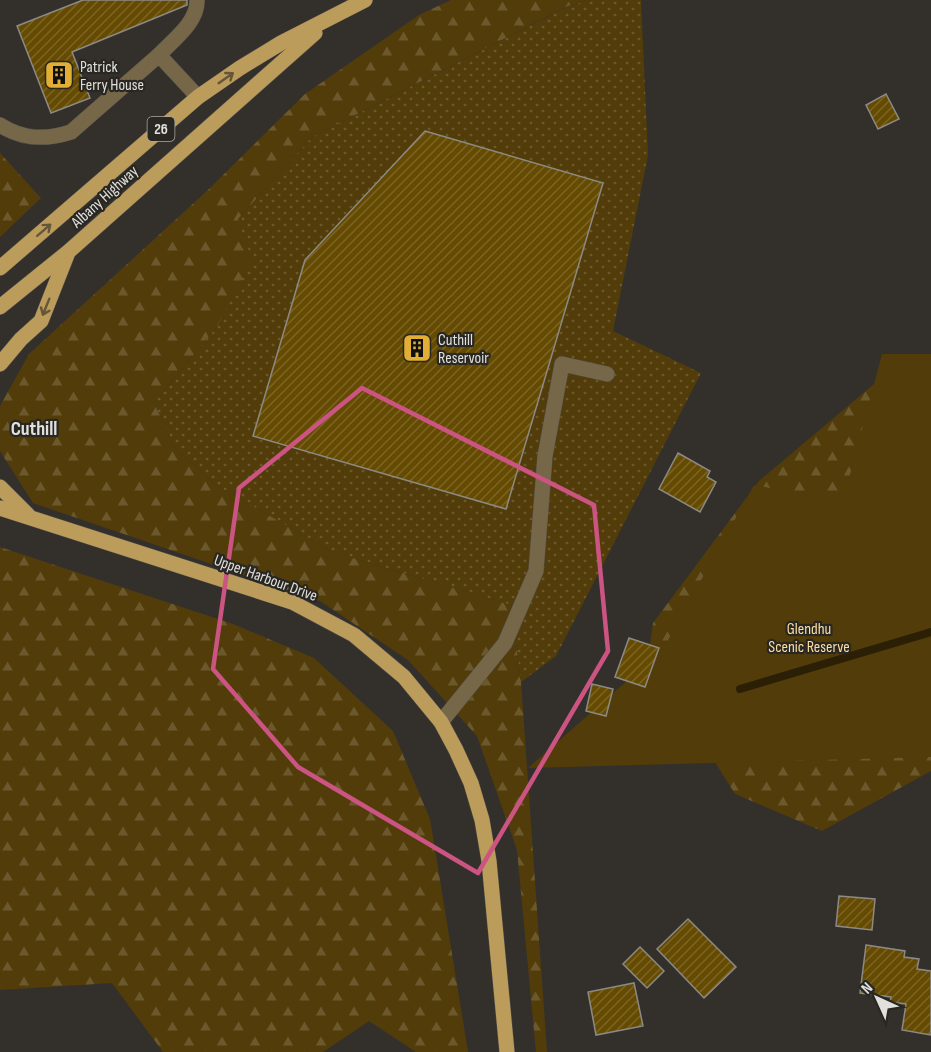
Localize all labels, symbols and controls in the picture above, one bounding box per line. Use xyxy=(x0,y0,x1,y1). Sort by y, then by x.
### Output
place label: Patrick Ferry House xyxy=(80,58,144,95)
building icon: Patrick Ferry House xyxy=(43,59,75,91)
one-way arrow xyxy=(217,72,233,84)
road number: 26 xyxy=(148,117,174,141)
street label: Albany Highway xyxy=(67,162,142,233)
one-way arrow xyxy=(36,223,51,237)
one-way arrow xyxy=(40,297,51,315)
place label: Cuthill Reservoir xyxy=(438,331,489,368)
building icon: Cuthill Reservoir xyxy=(401,332,433,364)
district label: Cuthill xyxy=(11,417,57,441)
street label: Upper Harbour Drive xyxy=(211,551,320,606)
park label: Glendhu Scenic Reserve xyxy=(768,620,850,657)
north arrow xyxy=(847,968,907,1028)
text: N xyxy=(858,979,877,998)

